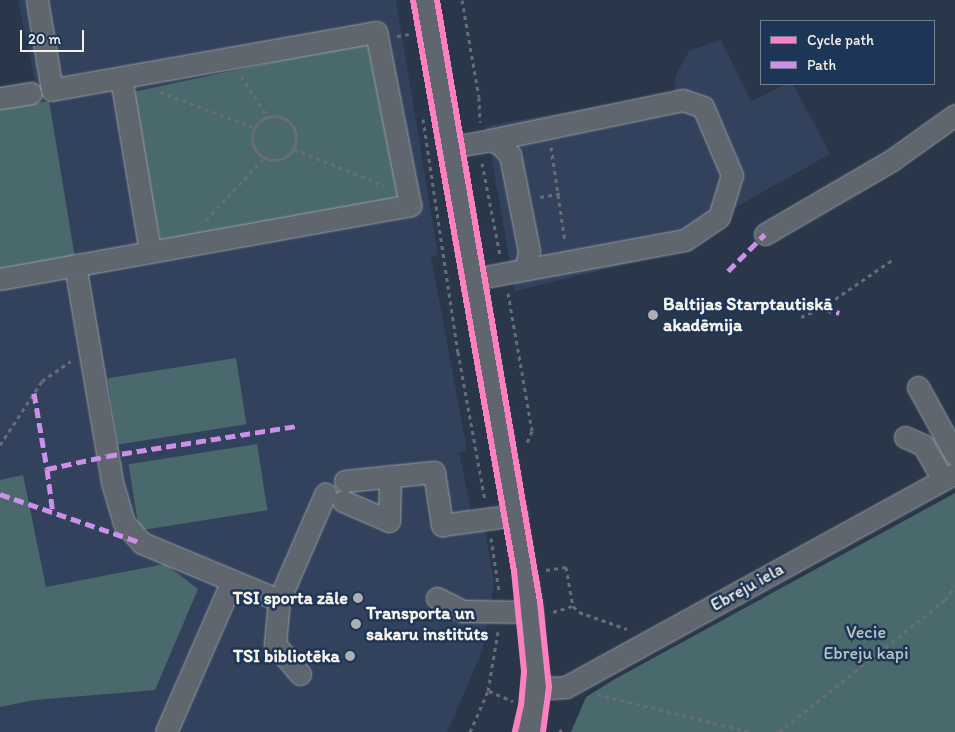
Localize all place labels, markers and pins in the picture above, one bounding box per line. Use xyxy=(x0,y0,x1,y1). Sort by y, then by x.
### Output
place label: Baltijas Starptautiskā akadēmija xyxy=(663,294,833,336)
marker: Baltijas Starptautiskā akadēmija xyxy=(647,309,659,321)
place label: TSI sporta zāle xyxy=(233,587,348,609)
marker: TSI sporta zāle xyxy=(352,592,364,604)
place label: Transporta un sakaru institūts xyxy=(366,603,488,646)
marker: Transporta un sakaru institūts xyxy=(350,618,362,630)
place label: TSI bibliotēka xyxy=(233,645,340,667)
marker: TSI bibliotēka xyxy=(344,650,356,662)

